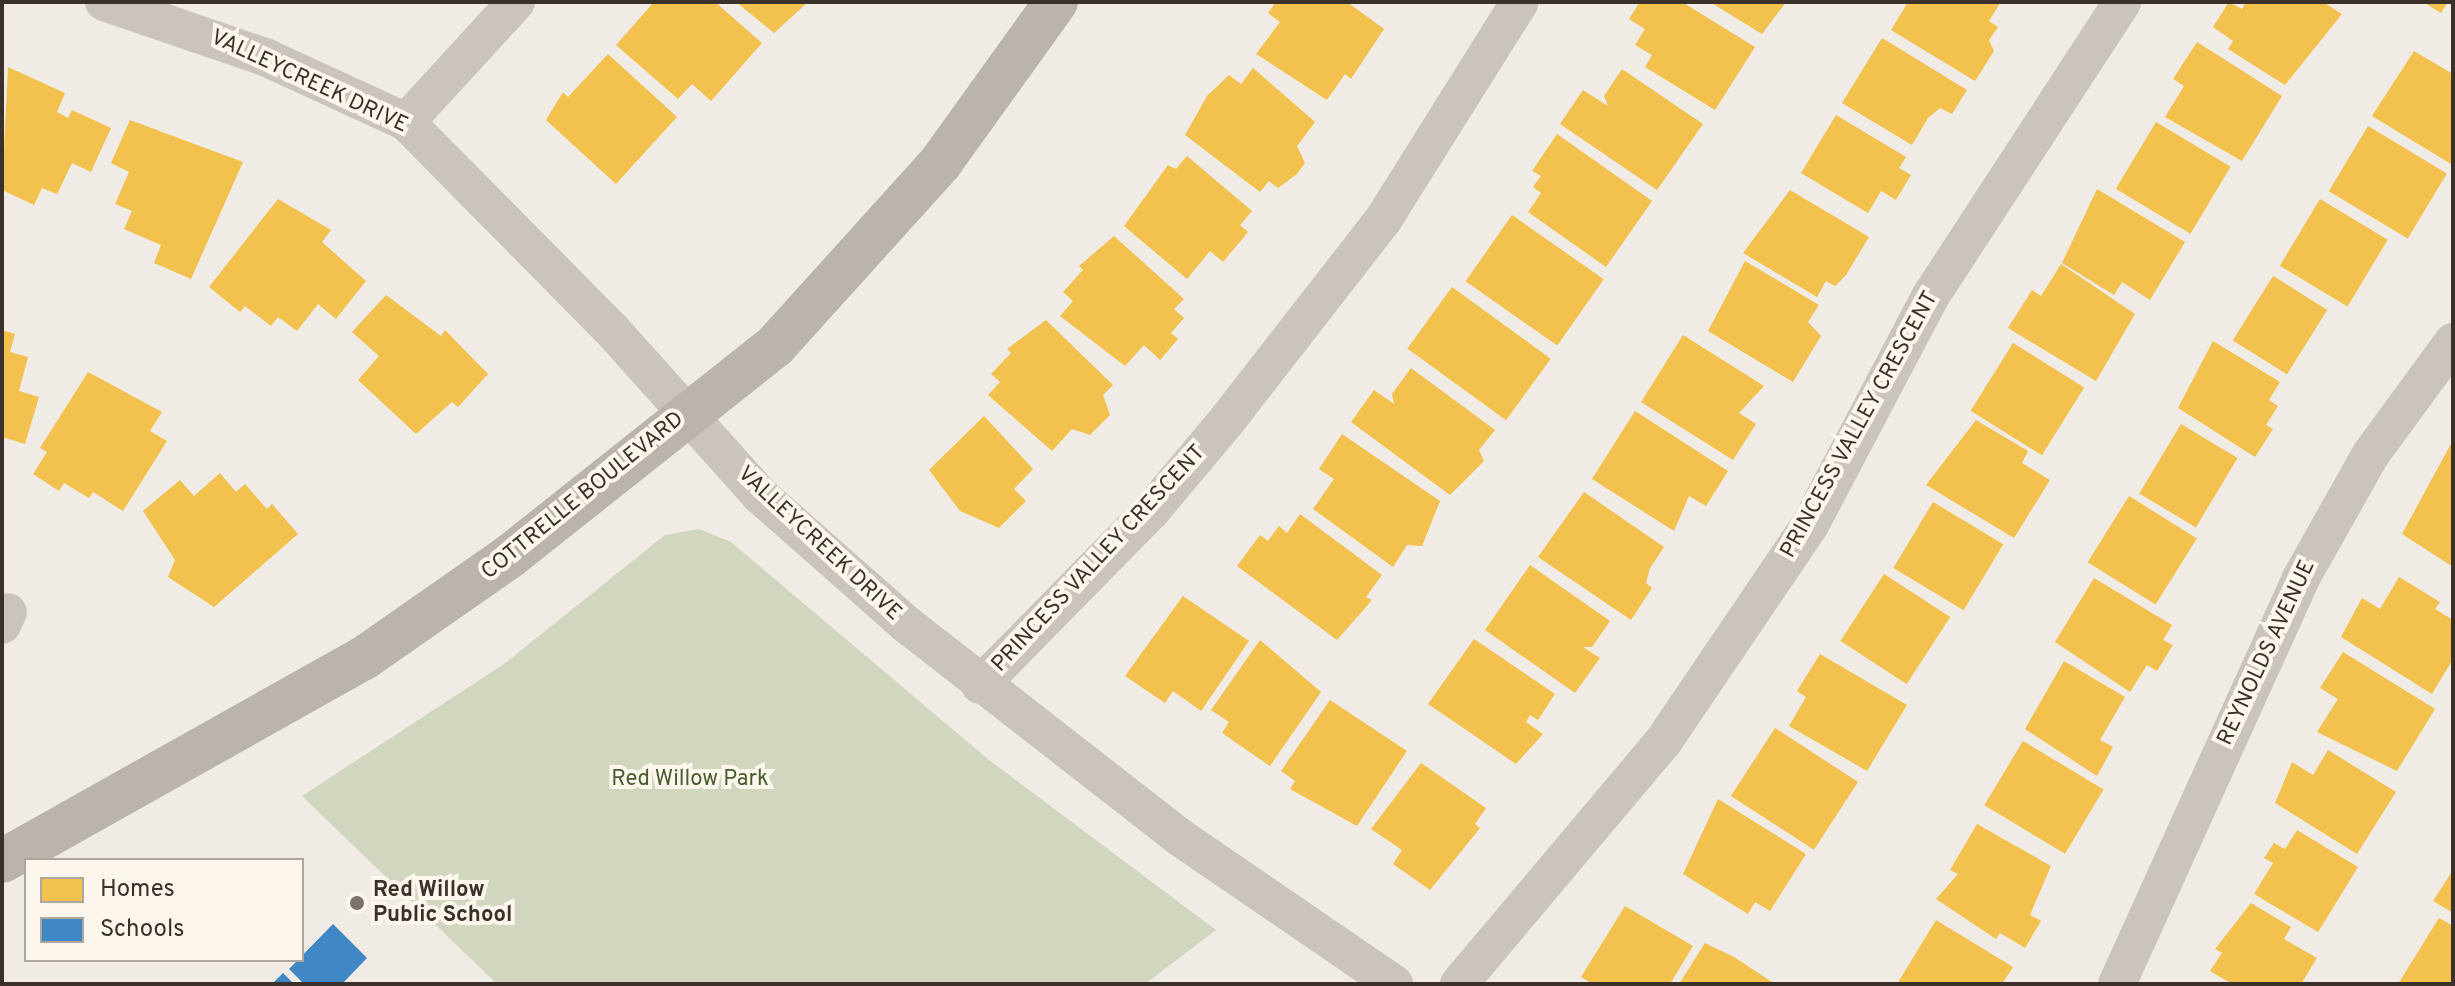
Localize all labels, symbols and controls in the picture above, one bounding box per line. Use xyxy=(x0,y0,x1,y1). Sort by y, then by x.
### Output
street label: VALLEYCREEK DRIVE xyxy=(206,25,412,139)
street label: PRINCESS VALLEY CRESCENT xyxy=(1775,286,1945,564)
street label: COTTRELLE BOULEVARD xyxy=(477,406,689,586)
street label: PRINCESS VALLEY CRESCENT xyxy=(986,439,1212,679)
street label: VALLEYCREEK DRIVE xyxy=(732,461,906,627)
street label: REYNOLDS AVENUE xyxy=(2212,556,2322,750)
park label: Red Willow Park xyxy=(611,767,769,793)
legend xyxy=(24,858,304,962)
text: Homes xyxy=(100,875,175,905)
place label: Red Willow Public School xyxy=(373,877,512,928)
marker: Red Willow Public School xyxy=(348,894,366,912)
text: Schools xyxy=(100,915,185,945)

